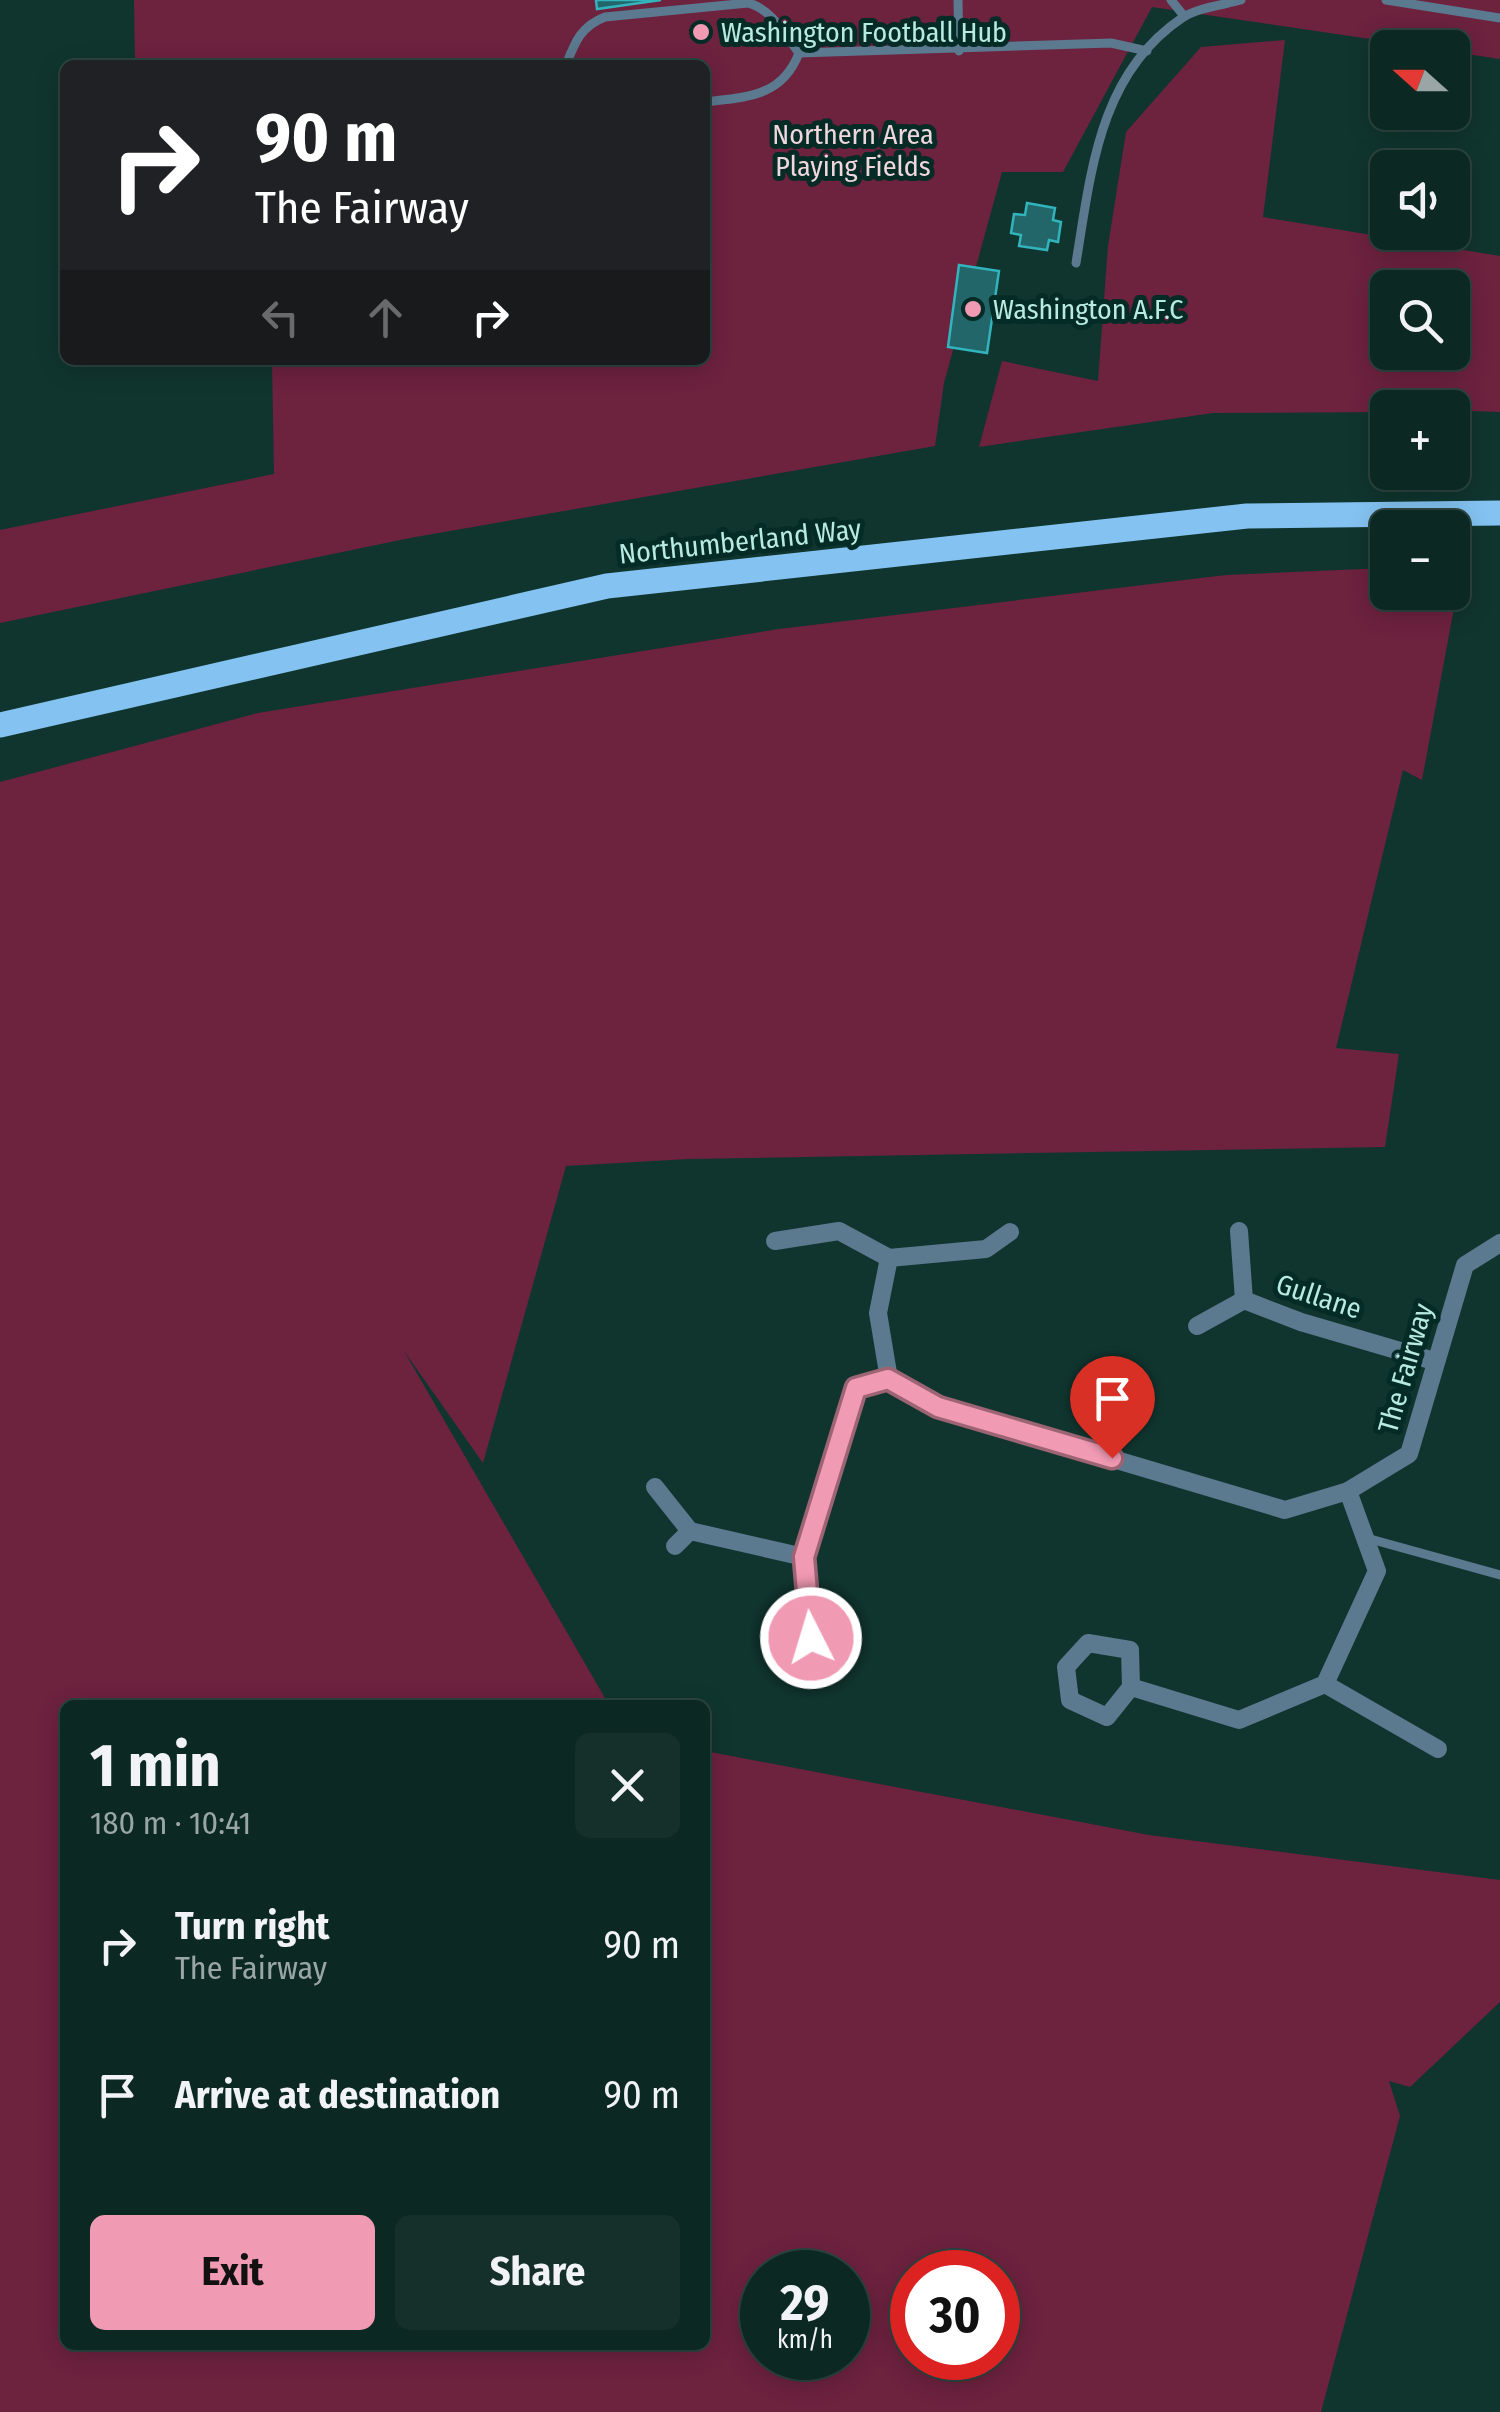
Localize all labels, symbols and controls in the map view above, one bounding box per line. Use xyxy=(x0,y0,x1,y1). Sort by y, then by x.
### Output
place label: Washington Football Hub xyxy=(721,16,1007,49)
marker: Washington Football Hub xyxy=(690,21,712,43)
north arrow xyxy=(1370,30,1470,130)
map controls xyxy=(1370,30,1470,610)
text: 90 m xyxy=(255,96,397,180)
icon: right xyxy=(90,100,220,230)
park label: Northern Area Playing Fields xyxy=(772,118,934,183)
button: sound xyxy=(1370,150,1470,250)
text: The Fairway xyxy=(255,181,469,235)
button: search xyxy=(1370,270,1470,370)
icon: left xyxy=(253,290,308,345)
icon: ahead xyxy=(358,290,413,345)
icon: right xyxy=(463,290,518,345)
place label: Washington A.F.C xyxy=(993,293,1184,326)
marker: Washington A.F.C xyxy=(962,298,984,320)
button: + xyxy=(1370,390,1470,490)
button: − xyxy=(1370,510,1470,610)
street label: Northumberland Way xyxy=(617,512,863,571)
street label: Gullane xyxy=(1272,1267,1366,1326)
street label: The Fairway xyxy=(1371,1299,1440,1437)
pin xyxy=(1070,1356,1155,1459)
icon: arrive xyxy=(1085,1371,1140,1426)
position arrow xyxy=(759,1586,863,1690)
text: 1 min xyxy=(90,1730,221,1802)
button: close xyxy=(575,1733,680,1838)
text: 180 m · 10:41 xyxy=(90,1804,251,1842)
text: Turn right xyxy=(175,1903,329,1949)
icon: right xyxy=(90,1918,145,1973)
text: 90 m xyxy=(604,1922,680,1968)
text: The Fairway xyxy=(175,1949,327,1987)
icon: arrive xyxy=(90,2068,145,2123)
text: Arrive at destination xyxy=(175,2072,500,2118)
text: 90 m xyxy=(604,2072,680,2118)
button: Exit xyxy=(90,2215,375,2330)
button: Share xyxy=(395,2215,680,2330)
speed limit sign: 30 xyxy=(890,2250,1020,2380)
text: 29 xyxy=(781,2273,829,2333)
text: km/h xyxy=(777,2325,833,2355)

